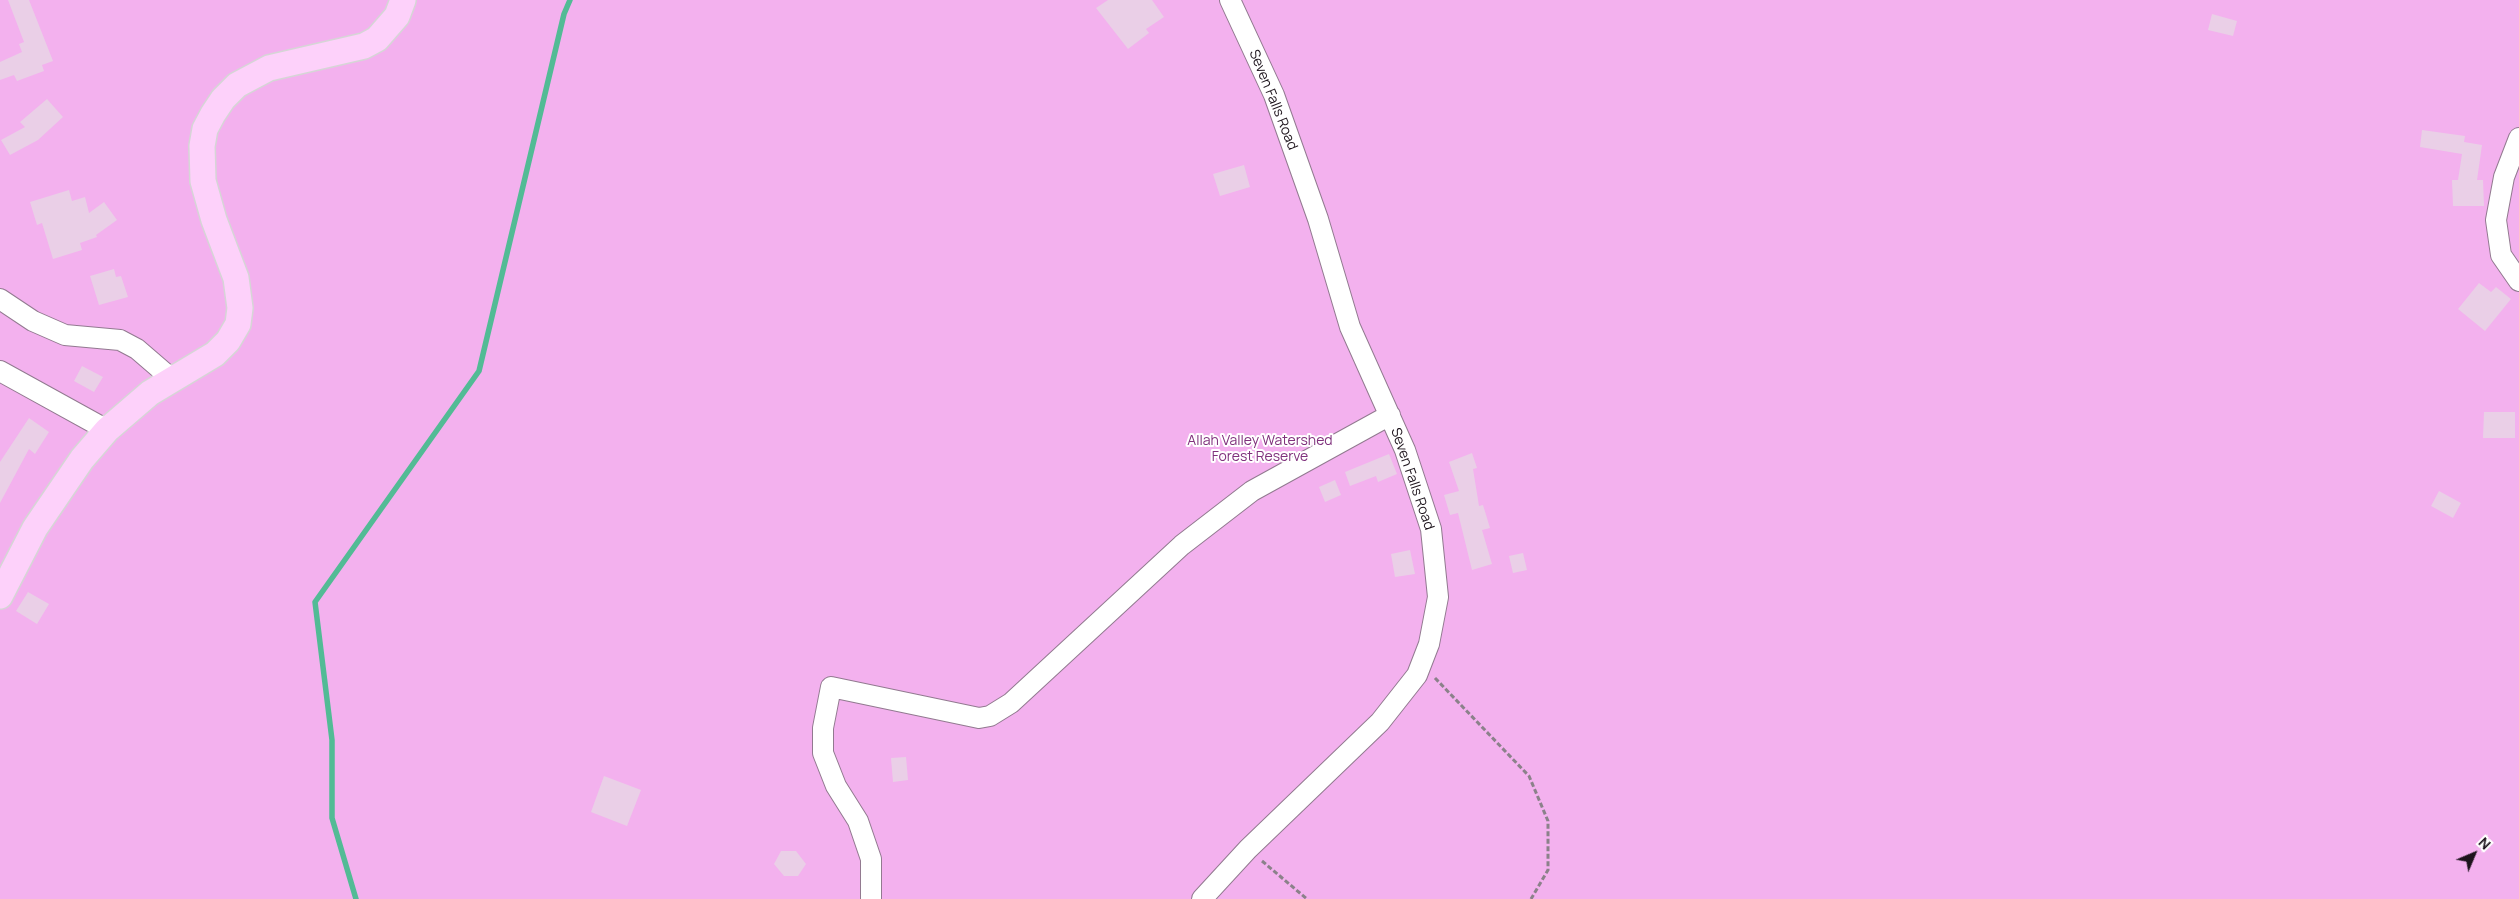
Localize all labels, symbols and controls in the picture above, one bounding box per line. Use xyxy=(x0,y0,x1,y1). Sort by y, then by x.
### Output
street label: Seven Falls Road xyxy=(1245,47,1301,153)
street label: Seven Falls Road xyxy=(1387,426,1437,532)
park label: Allah Valley Watershed Forest Reserve xyxy=(1187,433,1333,466)
north arrow xyxy=(2449,829,2499,879)
text: N xyxy=(2475,833,2495,853)

